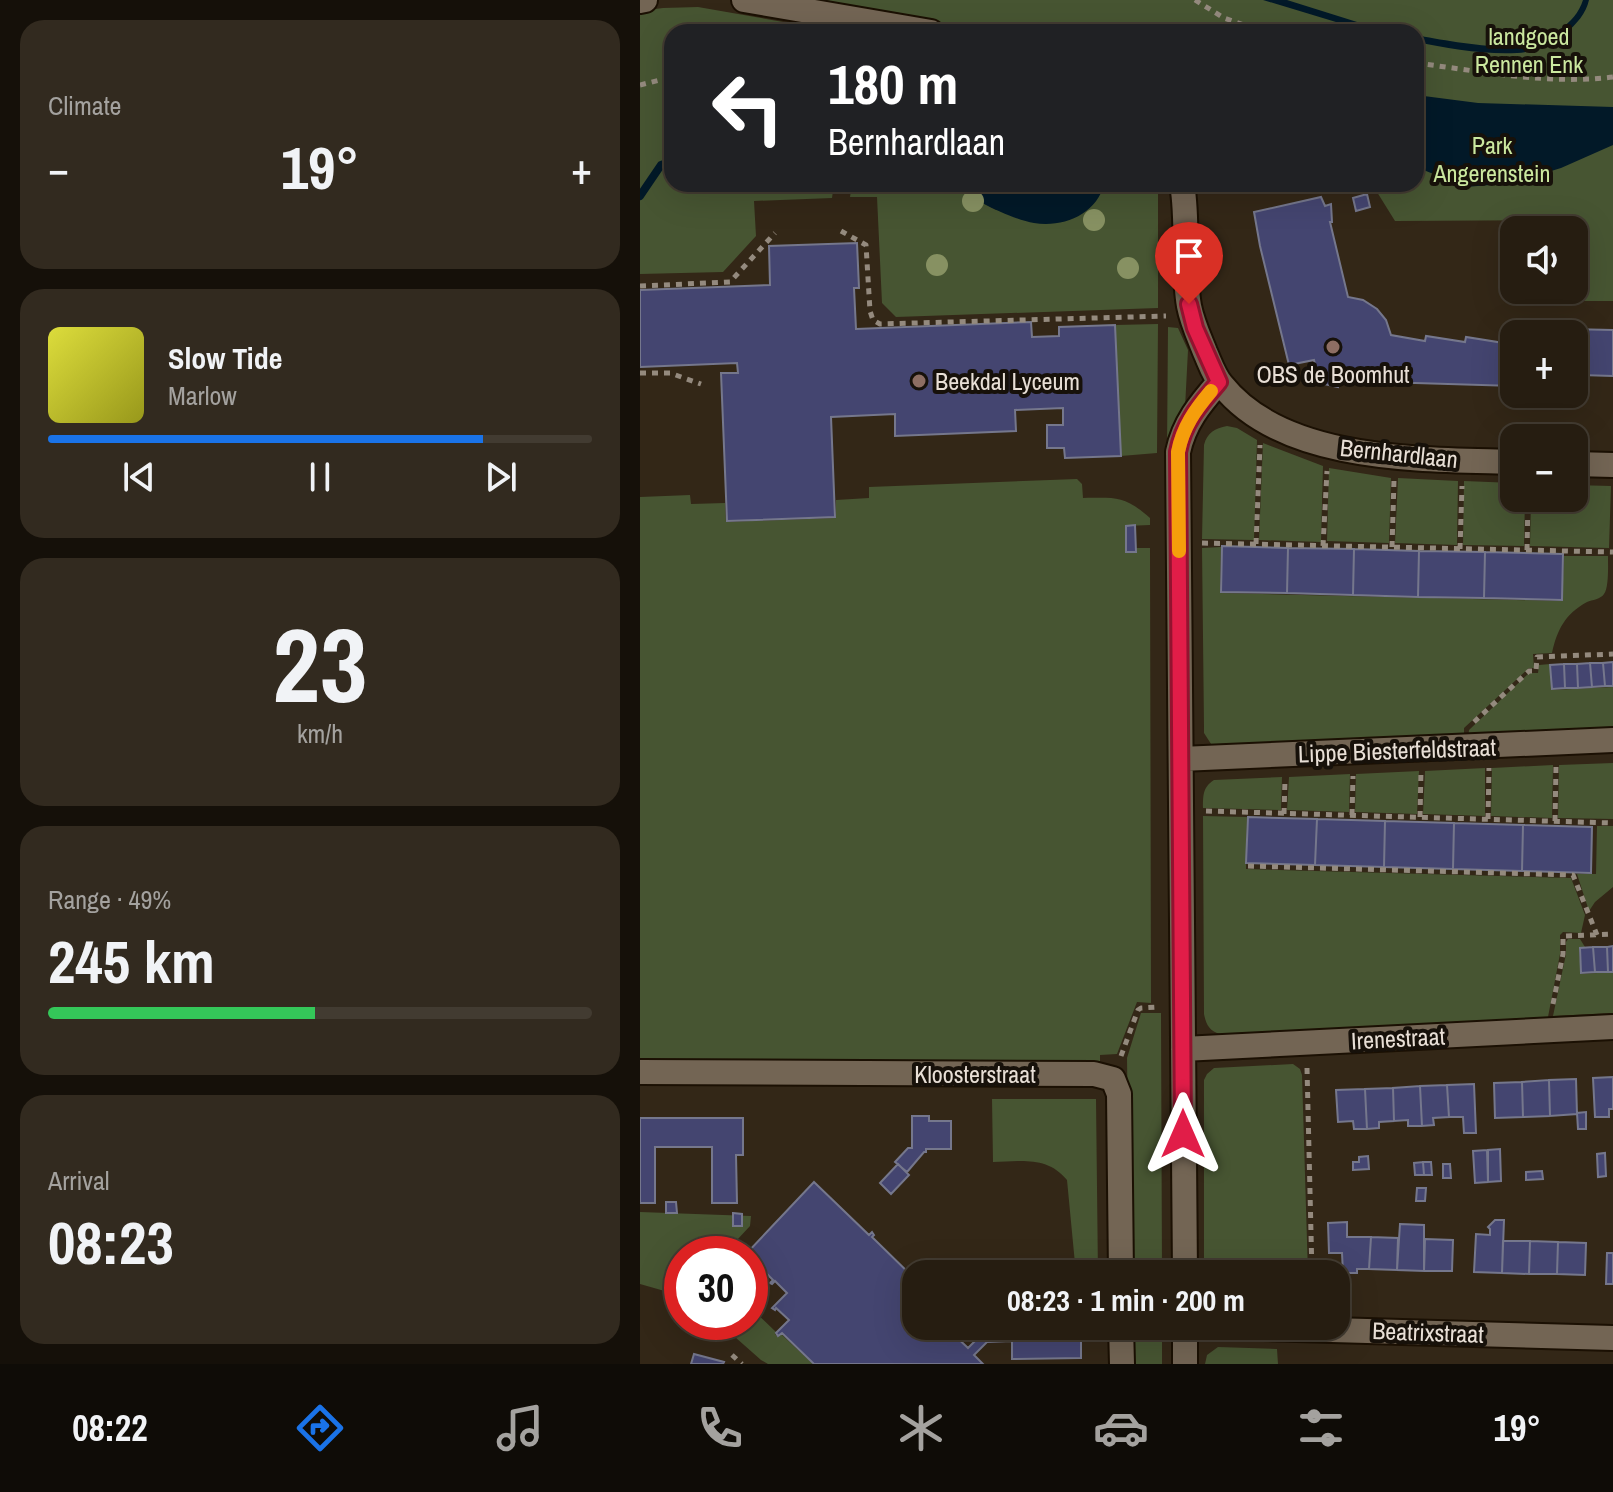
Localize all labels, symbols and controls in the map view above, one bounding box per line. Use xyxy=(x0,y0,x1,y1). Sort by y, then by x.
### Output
park label: landgoed Rennen Enk xyxy=(1475,20,1583,80)
text: 180 m xyxy=(828,46,958,121)
icon: left xyxy=(696,56,800,160)
text: Climate xyxy=(48,88,121,123)
text: Bernhardlaan xyxy=(828,118,1005,166)
text: 19° xyxy=(281,127,359,208)
park label: Park Angerenstein xyxy=(1432,129,1551,189)
text: − xyxy=(48,138,69,198)
text: + xyxy=(571,138,592,198)
map controls xyxy=(1500,216,1588,512)
button: sound xyxy=(1500,216,1588,304)
pin xyxy=(1155,222,1223,304)
icon: arrive xyxy=(1167,234,1211,278)
button: + xyxy=(1500,320,1588,408)
text: Slow Tide xyxy=(168,338,282,378)
marker: OBS de Boomhut xyxy=(1324,338,1342,356)
place label: OBS de Boomhut xyxy=(1256,358,1410,390)
place label: Beekdal Lyceum xyxy=(935,365,1080,397)
marker: Beekdal Lyceum xyxy=(910,372,928,390)
text: Marlow xyxy=(168,378,237,413)
button: − xyxy=(1500,424,1588,512)
street label: Bernhardlaan xyxy=(1339,431,1459,475)
icon: previous xyxy=(117,455,161,499)
icon: pause xyxy=(298,455,342,499)
icon: next xyxy=(479,455,523,499)
text: 23 xyxy=(273,594,367,734)
text: km/h xyxy=(297,716,343,751)
street label: Lippe Biesterfeldstraat xyxy=(1297,731,1497,769)
text: Range · 49% xyxy=(48,882,171,917)
text: 245 km xyxy=(48,921,215,1002)
street label: Irenestraat xyxy=(1350,1020,1446,1056)
street label: Kloosterstraat xyxy=(914,1058,1036,1090)
position arrow xyxy=(1141,1092,1225,1176)
text: Arrival xyxy=(48,1163,110,1198)
text: 08:23 xyxy=(48,1202,174,1283)
speed limit sign: 30 xyxy=(664,1236,768,1340)
text: 08:23 · 1 min · 200 m xyxy=(1007,1280,1245,1320)
street label: Beatrixstraat xyxy=(1372,1314,1485,1350)
icon: directions xyxy=(292,1400,348,1456)
icon: music xyxy=(492,1400,548,1456)
icon: phone xyxy=(692,1400,748,1456)
icon: climate xyxy=(893,1400,949,1456)
icon: car xyxy=(1093,1400,1149,1456)
icon: filters xyxy=(1293,1400,1349,1456)
text: 08:22 xyxy=(72,1404,148,1452)
text: 19° xyxy=(1494,1404,1541,1452)

